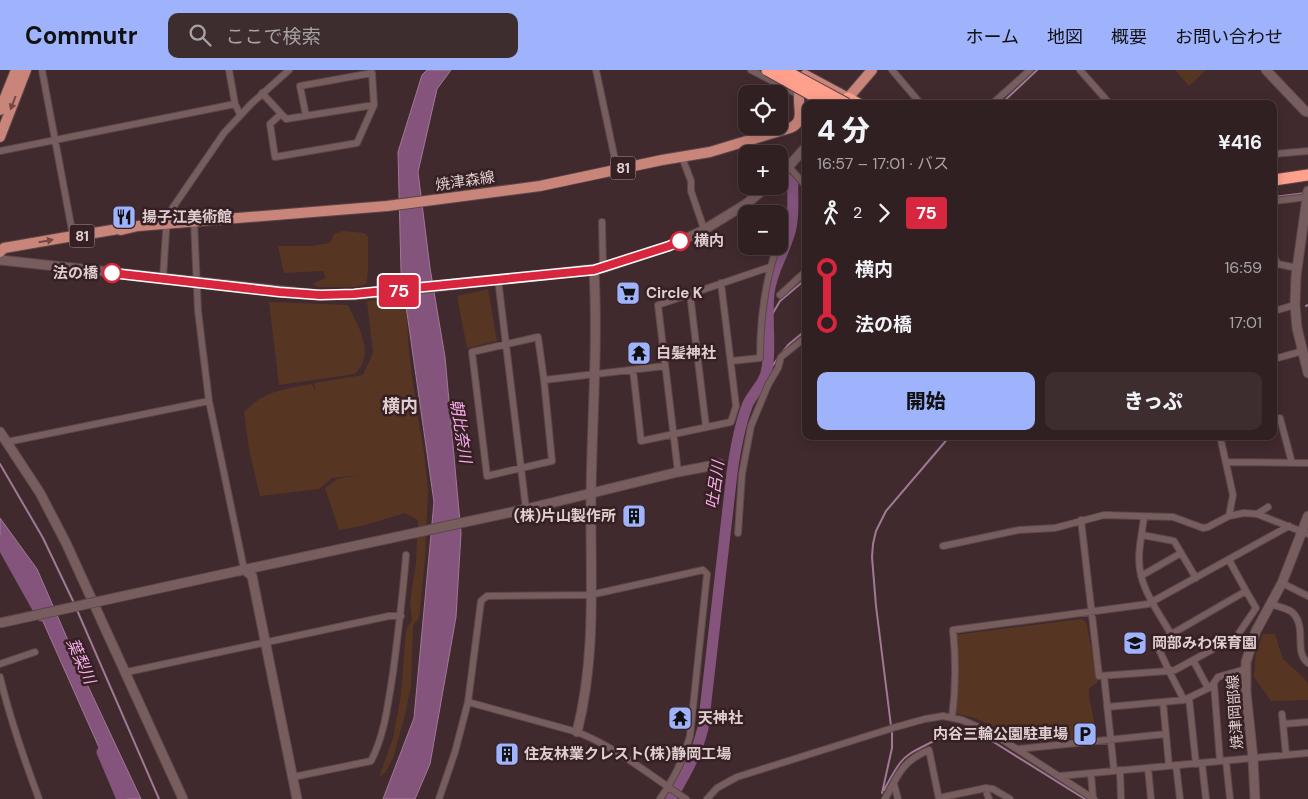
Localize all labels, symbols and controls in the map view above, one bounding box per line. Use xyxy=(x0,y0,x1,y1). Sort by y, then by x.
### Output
search box xyxy=(168,13,518,58)
text: Commutr xyxy=(25,20,138,51)
icon: search xyxy=(186,21,214,49)
text: ここで検索 xyxy=(226,24,321,49)
text: ホーム xyxy=(966,25,1019,49)
text: 地図 xyxy=(1047,25,1083,49)
text: 概要 xyxy=(1111,25,1147,49)
text: お問い合わせ xyxy=(1175,25,1283,49)
map controls xyxy=(738,85,788,255)
button: locate xyxy=(738,85,788,135)
one-way arrow xyxy=(9,96,16,111)
text: 4 分 xyxy=(817,112,870,149)
text: ¥416 xyxy=(1218,130,1262,155)
button: + xyxy=(738,145,788,195)
text: 16:57 – 17:01 · バス xyxy=(817,153,949,174)
road number: 81 xyxy=(610,156,636,180)
street label: 焼津森線 xyxy=(434,167,496,195)
icon: walk xyxy=(817,199,845,227)
icon: forward xyxy=(870,199,898,227)
text: 75 xyxy=(916,201,937,225)
text: 2 xyxy=(853,202,862,223)
restaurant icon: 揚子江美術館 xyxy=(111,204,137,230)
button: − xyxy=(738,205,788,255)
place label: 揚子江美術館 xyxy=(142,207,232,227)
road number: 81 xyxy=(70,224,94,248)
marker: 横内 xyxy=(670,231,690,251)
place label: 横内 xyxy=(694,231,724,251)
one-way arrow xyxy=(39,236,55,244)
text: 横内 xyxy=(855,257,893,282)
text: 16:59 xyxy=(1224,257,1262,278)
place label: 法の橋 xyxy=(53,263,99,283)
marker: 法の橋 xyxy=(102,263,122,283)
line badge: 75 xyxy=(376,275,422,307)
text: 75 xyxy=(389,279,409,303)
supermarket icon: Circle K xyxy=(615,280,641,306)
place label: Circle K xyxy=(646,283,703,303)
text: 法の橋 xyxy=(855,312,912,337)
text: 17:01 xyxy=(1229,312,1262,333)
temple icon: 白髪神社 xyxy=(626,340,652,366)
place label: 白髪神社 xyxy=(656,343,716,363)
button: 開始 xyxy=(817,372,1035,430)
button: きっぷ xyxy=(1045,372,1262,430)
district label: 横内 xyxy=(382,394,418,418)
water label: 朝比奈川 xyxy=(446,398,477,466)
water label: 吐呂川 xyxy=(701,458,729,510)
building icon: (株)片山製作所 xyxy=(621,503,647,529)
place label: (株)片山製作所 xyxy=(514,506,616,526)
school or university icon: 岡部みわ保育園 xyxy=(1122,630,1148,656)
place label: 岡部みわ保育園 xyxy=(1152,633,1257,653)
water label: 葉梨川 xyxy=(62,635,101,689)
street label: 焼津岡部線 xyxy=(1222,674,1248,750)
temple icon: 天神社 xyxy=(667,705,693,731)
place label: 天神社 xyxy=(698,708,743,728)
parking icon: 内谷三輪公園駐車場 xyxy=(1072,721,1098,747)
place label: 内谷三輪公園駐車場 xyxy=(933,724,1068,744)
building icon: 住友林業クレスト(株)静岡工場 xyxy=(494,741,520,767)
place label: 住友林業クレスト(株)静岡工場 xyxy=(524,744,731,764)

